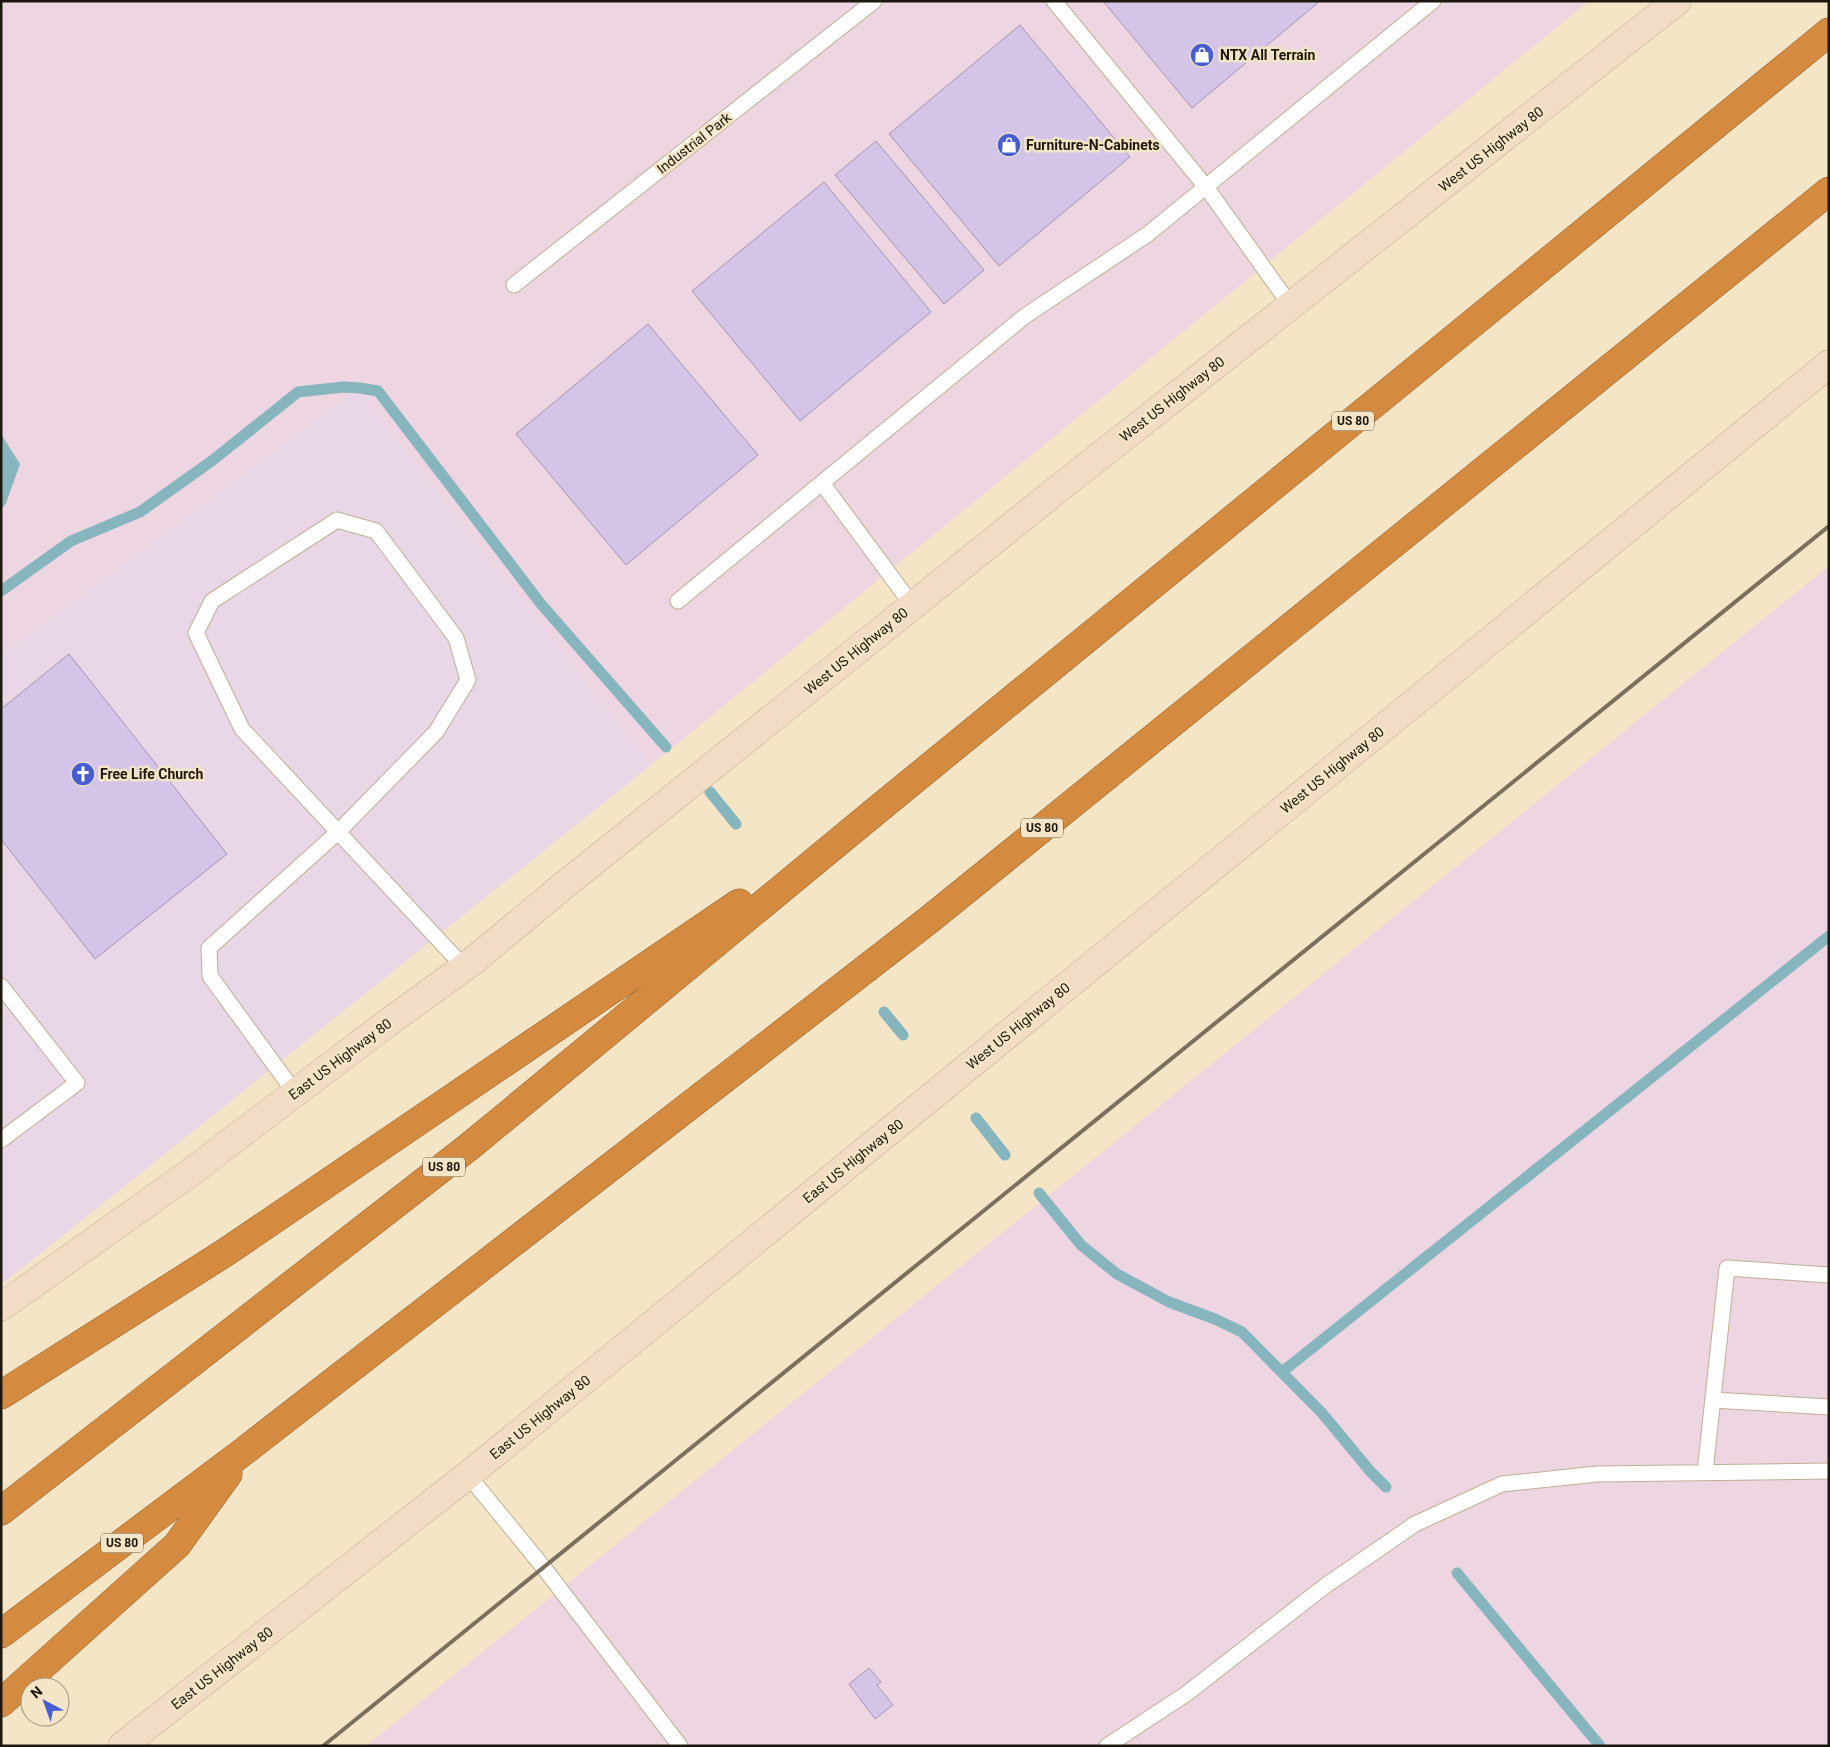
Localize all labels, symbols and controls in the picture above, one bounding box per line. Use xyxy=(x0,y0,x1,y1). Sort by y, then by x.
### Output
shop icon: NTX All Terrain xyxy=(1189,42,1215,68)
place label: NTX All Terrain xyxy=(1220,47,1315,63)
street label: West US Highway 80 xyxy=(1435,103,1547,195)
street label: Industrial Park xyxy=(654,108,735,177)
shop icon: Furniture-N-Cabinets xyxy=(996,132,1022,158)
place label: Furniture-N-Cabinets xyxy=(1026,137,1160,153)
street label: West US Highway 80 xyxy=(1116,353,1228,445)
road number: US 80 xyxy=(1332,412,1374,431)
street label: West US Highway 80 xyxy=(801,604,911,698)
street label: West US Highway 80 xyxy=(1277,723,1387,817)
church icon: Free Life Church xyxy=(70,761,96,787)
place label: Free Life Church xyxy=(100,766,203,782)
road number: US 80 xyxy=(1021,818,1063,838)
street label: West US Highway 80 xyxy=(963,979,1073,1073)
street label: East US Highway 80 xyxy=(285,1015,395,1103)
street label: East US Highway 80 xyxy=(800,1116,907,1206)
road number: US 80 xyxy=(423,1158,465,1176)
street label: East US Highway 80 xyxy=(487,1372,594,1462)
road number: US 80 xyxy=(101,1534,143,1552)
street label: East US Highway 80 xyxy=(168,1623,276,1713)
north arrow xyxy=(20,1677,70,1727)
text: N xyxy=(27,1683,45,1701)

